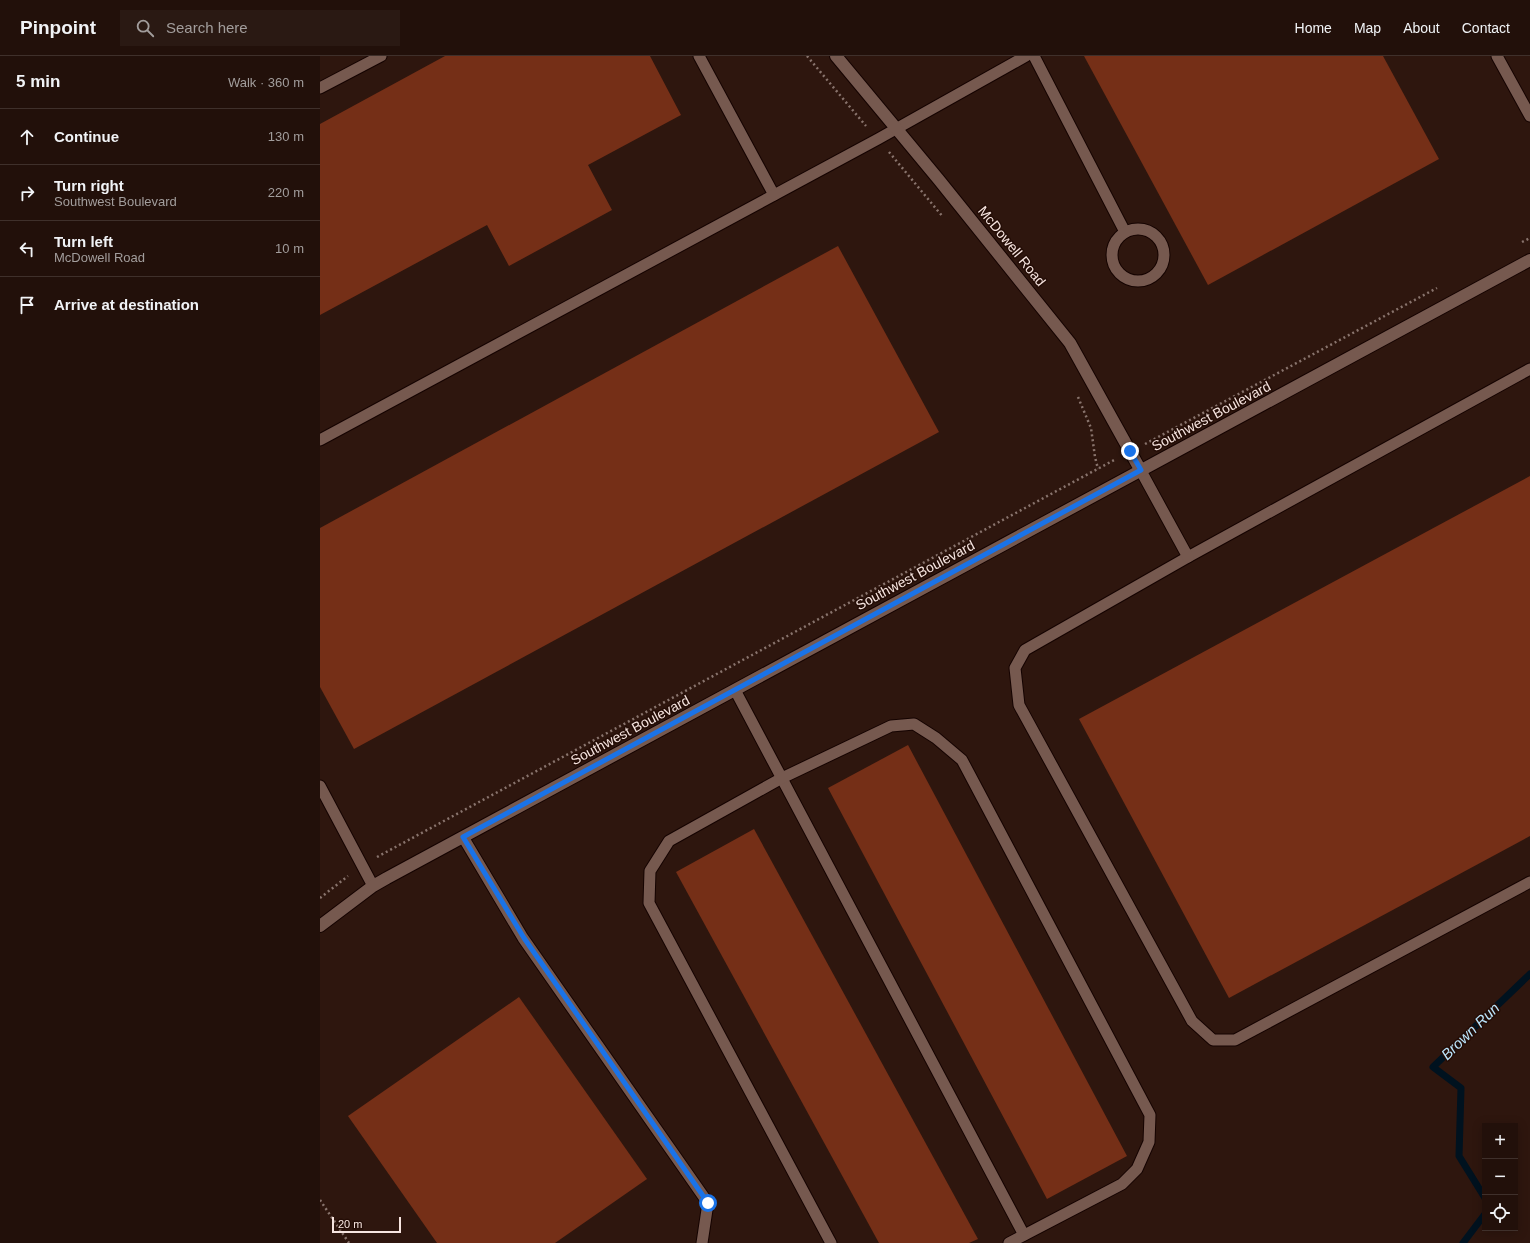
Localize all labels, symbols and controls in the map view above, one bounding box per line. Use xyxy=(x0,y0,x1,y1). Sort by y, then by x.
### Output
search box xyxy=(120,10,400,46)
text: Pinpoint xyxy=(20,17,96,38)
icon: search xyxy=(134,17,156,39)
text: Search here xyxy=(166,19,248,36)
text: Home xyxy=(1295,20,1332,36)
text: Map xyxy=(1354,20,1381,36)
text: About xyxy=(1403,20,1440,36)
text: Contact xyxy=(1462,20,1510,36)
text: 5 min xyxy=(16,72,60,91)
text: Walk · 360 m xyxy=(228,75,304,90)
icon: ahead xyxy=(16,126,38,148)
text: Continue xyxy=(54,128,119,145)
text: 130 m xyxy=(268,129,304,144)
text: Turn right xyxy=(54,177,124,194)
icon: right xyxy=(16,182,38,204)
text: 220 m xyxy=(268,185,304,200)
text: Southwest Boulevard xyxy=(54,194,177,209)
street label: McDowell Road xyxy=(975,203,1049,289)
text: Turn left xyxy=(54,233,113,250)
icon: left xyxy=(16,238,38,260)
text: 10 m xyxy=(275,241,304,256)
text: McDowell Road xyxy=(54,250,145,265)
icon: arrive xyxy=(16,294,38,316)
text: Arrive at destination xyxy=(54,296,199,313)
street label: Southwest Boulevard xyxy=(1149,378,1273,454)
route end xyxy=(1121,442,1139,460)
street label: Southwest Boulevard xyxy=(853,537,977,613)
street label: Southwest Boulevard xyxy=(568,692,692,768)
water label: Brown Run xyxy=(1437,999,1503,1063)
map controls xyxy=(1482,1123,1518,1231)
button: + xyxy=(1482,1123,1518,1159)
button: − xyxy=(1482,1159,1518,1195)
route start xyxy=(699,1194,717,1212)
button: locate xyxy=(1482,1195,1518,1231)
scale bar xyxy=(332,1215,401,1234)
text: 20 m xyxy=(338,1218,362,1230)

